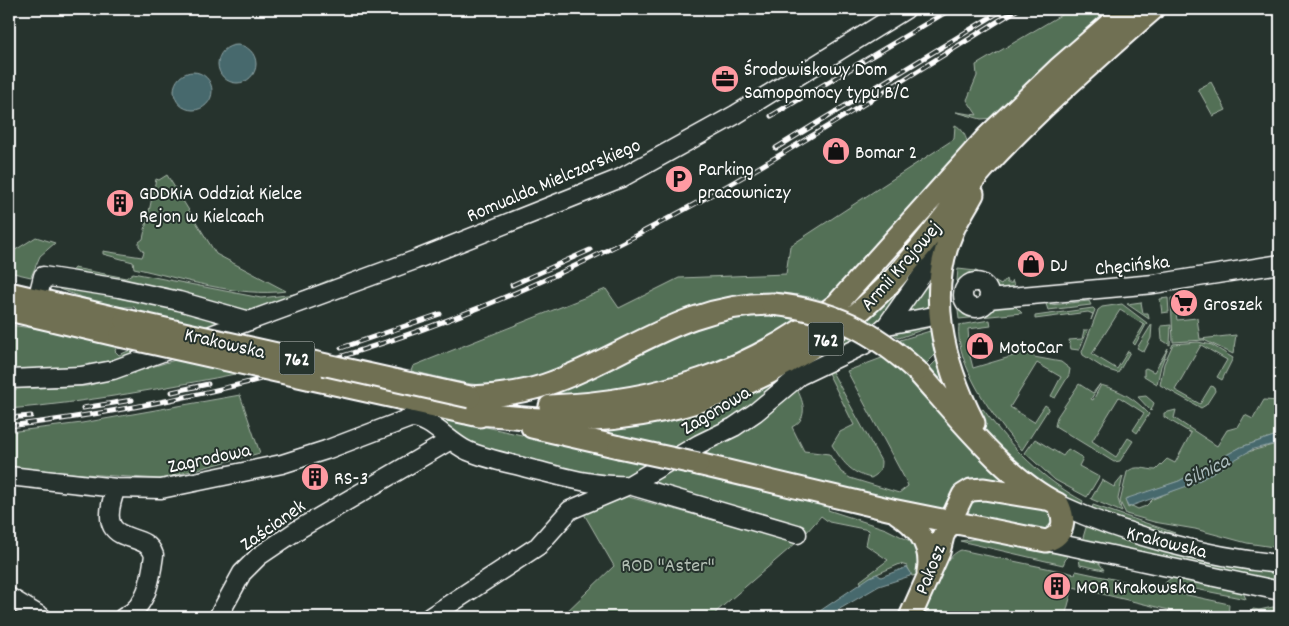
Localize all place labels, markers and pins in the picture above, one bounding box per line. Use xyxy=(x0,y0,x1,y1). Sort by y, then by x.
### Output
place label: Środowiskowy Dom Samopomocy typu B/C xyxy=(744,57,909,108)
office icon: Środowiskowy Dom Samopomocy typu B/C xyxy=(710,64,740,94)
shop icon: Bomar 2 xyxy=(821,136,851,166)
place label: Bomar 2 xyxy=(855,140,917,168)
place label: Parking pracowniczy xyxy=(698,157,791,208)
parking icon: Parking pracowniczy xyxy=(664,164,694,194)
place label: GDDKiA Oddział Kielce Rejon w Kielcach xyxy=(139,181,302,232)
building icon: GDDKiA Oddział Kielce Rejon w Kielcach xyxy=(105,188,135,218)
shop icon: DJ xyxy=(1016,249,1046,279)
place label: DJ xyxy=(1050,253,1068,281)
supermarket icon: Groszek xyxy=(1169,288,1199,318)
place label: Groszek xyxy=(1203,292,1262,320)
shop icon: MotoCar xyxy=(965,331,995,361)
place label: MotoCar xyxy=(999,335,1063,363)
building icon: RS-3 xyxy=(300,462,330,492)
place label: RS-3 xyxy=(334,466,368,494)
building icon: MOR Krakowska xyxy=(1042,571,1072,601)
place label: MOR Krakowska xyxy=(1076,575,1196,603)

